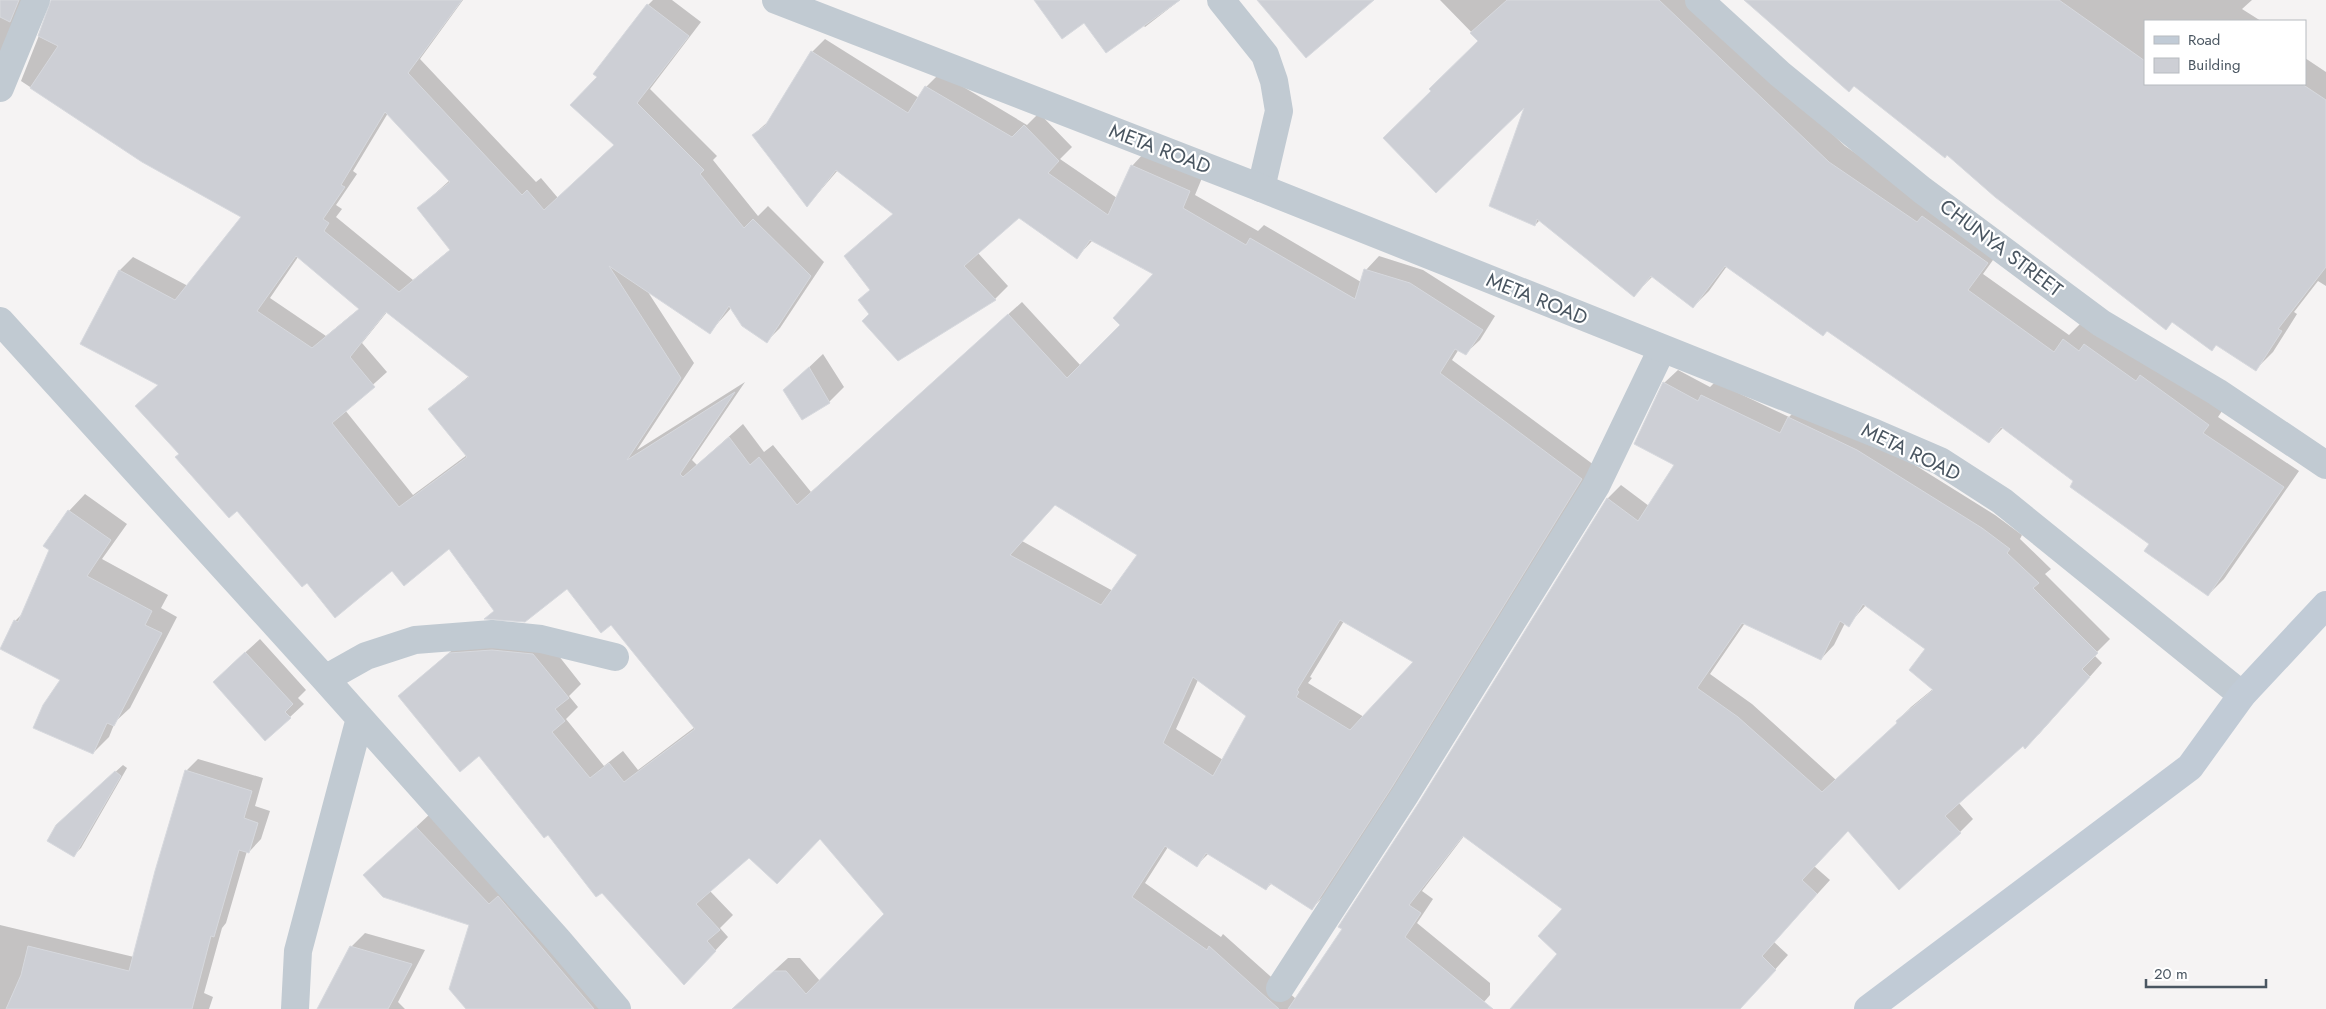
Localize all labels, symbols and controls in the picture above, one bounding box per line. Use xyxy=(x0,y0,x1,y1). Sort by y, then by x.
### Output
legend xyxy=(2144,20,2306,85)
text: Road xyxy=(2188,29,2220,51)
text: Building xyxy=(2188,54,2240,76)
street label: META ROAD xyxy=(1105,116,1215,182)
street label: CHUNYA STREET xyxy=(1933,192,2069,304)
street label: META ROAD xyxy=(1482,266,1592,332)
street label: META ROAD xyxy=(1857,416,1965,488)
scale bar xyxy=(2146,956,2266,988)
text: 20 m xyxy=(2154,963,2188,985)

